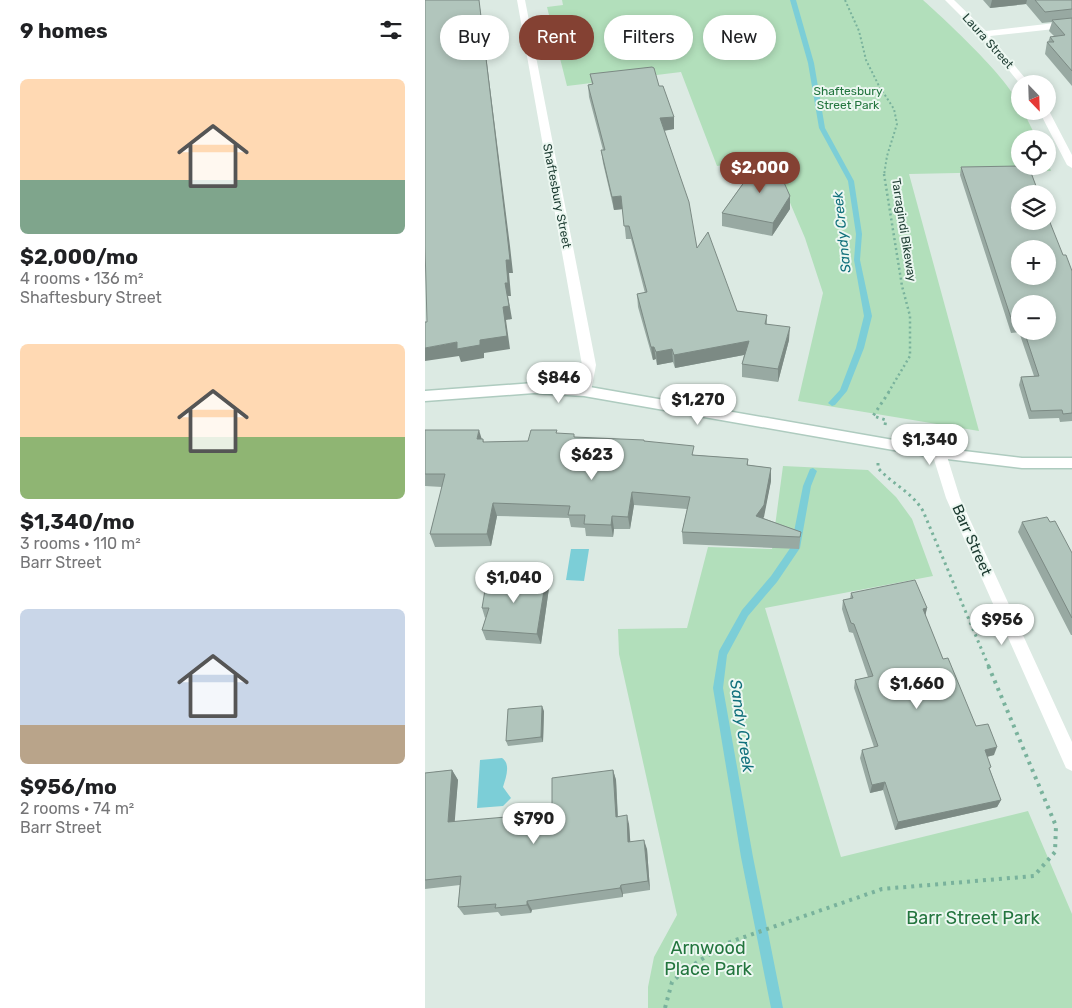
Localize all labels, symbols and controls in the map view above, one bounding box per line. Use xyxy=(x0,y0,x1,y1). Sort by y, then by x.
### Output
street label: Laura Street xyxy=(960,11,1017,72)
chip: Buy xyxy=(440,15,509,60)
chip: Rent xyxy=(519,15,594,60)
chip: Filters xyxy=(604,15,693,60)
chip: New xyxy=(703,15,776,60)
icon: filters xyxy=(377,16,405,44)
text: 9 homes xyxy=(20,18,108,43)
north arrow xyxy=(1011,75,1056,120)
map controls xyxy=(1011,75,1056,340)
park label: Shaftesbury Street Park xyxy=(813,84,883,112)
icon: home xyxy=(168,111,258,201)
button: locate xyxy=(1011,130,1056,175)
street label: Shaftesbury Street xyxy=(540,142,574,250)
pin: $2,000 xyxy=(719,152,801,194)
text: $2,000 xyxy=(731,158,789,177)
street label: Tarragindi Bikeway xyxy=(889,177,919,283)
button: layers xyxy=(1011,185,1056,230)
water label: Sandy Creek xyxy=(829,190,855,274)
button: + xyxy=(1011,240,1056,285)
text: $2,000/mo xyxy=(20,244,138,269)
text: 4 rooms · 136 m² xyxy=(20,269,143,288)
text: Shaftesbury Street xyxy=(20,288,162,307)
button: − xyxy=(1011,295,1056,340)
pin: $846 xyxy=(529,362,589,404)
text: $846 xyxy=(538,368,580,387)
icon: home xyxy=(168,376,258,466)
pin: $1,270 xyxy=(657,384,739,426)
text: $1,270 xyxy=(671,390,725,409)
pin: $1,340 xyxy=(889,424,971,466)
text: $1,340 xyxy=(902,430,958,449)
pin: $623 xyxy=(562,438,622,481)
text: $623 xyxy=(571,445,613,464)
street label: Barr Street xyxy=(948,501,996,579)
text: $1,340/mo xyxy=(20,509,135,534)
text: 3 rooms · 110 m² xyxy=(20,534,141,553)
text: Barr Street xyxy=(20,553,102,572)
pin: $1,040 xyxy=(473,562,555,604)
text: $1,040 xyxy=(486,568,542,587)
pin: $956 xyxy=(972,604,1032,646)
text: $956 xyxy=(981,610,1023,629)
icon: home xyxy=(168,641,258,731)
pin: $1,660 xyxy=(876,668,958,710)
text: $1,660 xyxy=(890,674,944,693)
water label: Sandy Creek xyxy=(726,678,758,774)
text: $956/mo xyxy=(20,774,117,799)
text: 2 rooms · 74 m² xyxy=(20,799,134,818)
pin: $790 xyxy=(504,802,564,845)
text: $790 xyxy=(514,809,555,828)
text: Barr Street xyxy=(20,818,102,837)
park label: Barr Street Park xyxy=(906,907,1040,929)
park label: Arnwood Place Park xyxy=(664,937,753,980)

